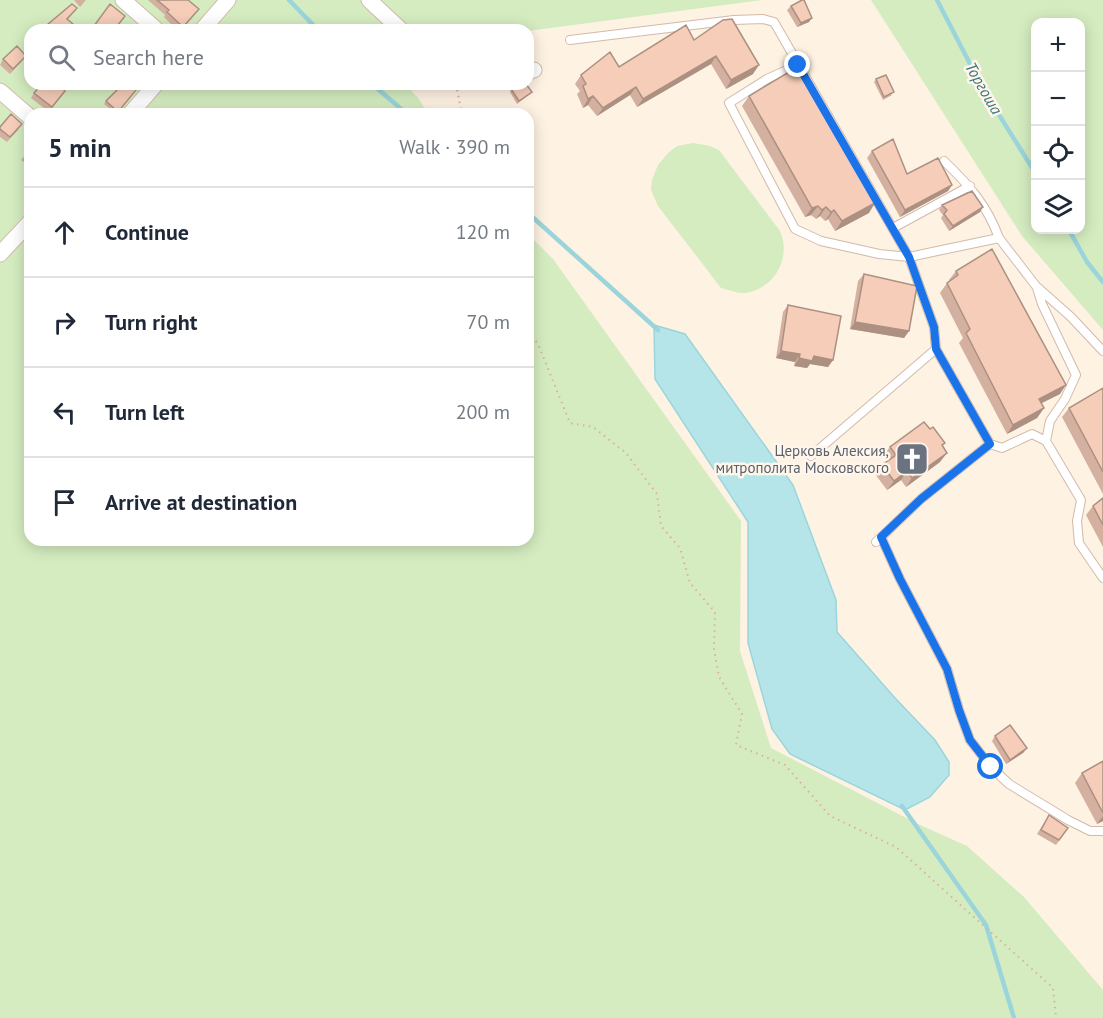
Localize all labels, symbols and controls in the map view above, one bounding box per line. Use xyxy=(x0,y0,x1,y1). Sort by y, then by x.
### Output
map controls xyxy=(1031,18,1085,234)
button: + xyxy=(1031,18,1085,72)
search box xyxy=(24,24,534,90)
icon: search xyxy=(45,41,78,74)
text: Search here xyxy=(93,43,204,71)
route end xyxy=(784,51,810,77)
water label: Торгоша xyxy=(961,58,1007,118)
button: − xyxy=(1031,72,1085,126)
button: locate xyxy=(1031,126,1085,180)
text: 5 min xyxy=(48,131,111,164)
text: Walk · 390 m xyxy=(399,134,510,160)
button: layers xyxy=(1031,180,1085,234)
icon: ahead xyxy=(48,216,81,249)
text: Continue xyxy=(105,218,189,246)
text: 120 m xyxy=(456,219,510,245)
icon: right xyxy=(48,306,81,339)
text: Turn right xyxy=(105,308,197,336)
text: 70 m xyxy=(467,309,510,335)
icon: left xyxy=(48,396,81,429)
text: Turn left xyxy=(105,398,185,426)
text: 200 m xyxy=(456,399,510,425)
place label: Церковь Алексия, митрополита Московского xyxy=(716,441,889,477)
church icon: Церковь Алексия, митрополита Московского xyxy=(894,441,930,477)
icon: arrive xyxy=(48,486,81,519)
text: Arrive at destination xyxy=(105,488,297,516)
route start xyxy=(977,753,1003,779)

